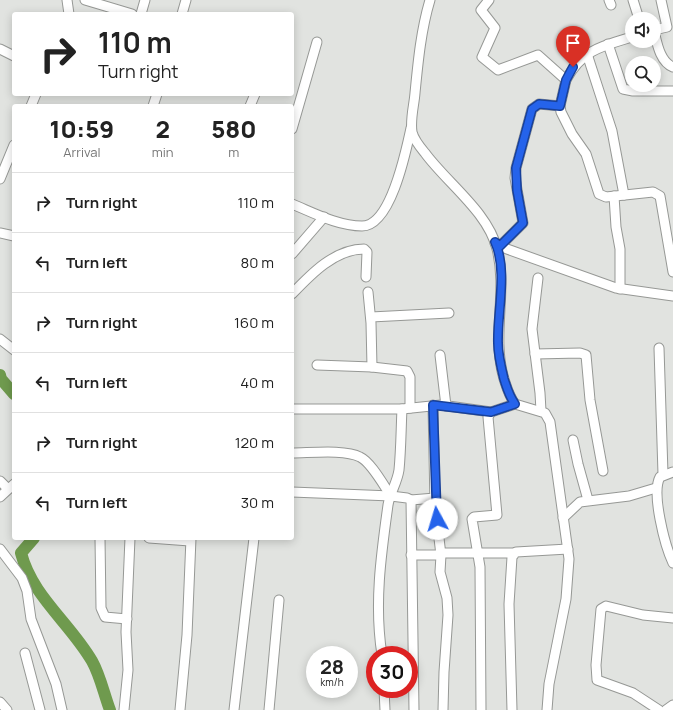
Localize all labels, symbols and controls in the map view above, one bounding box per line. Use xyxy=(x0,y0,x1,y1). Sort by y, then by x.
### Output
map controls xyxy=(625,12,661,92)
button: sound xyxy=(625,12,661,48)
text: 110 m xyxy=(98,23,172,61)
pin xyxy=(556,26,590,67)
icon: right xyxy=(32,28,84,80)
icon: arrive xyxy=(562,32,584,54)
button: search xyxy=(625,56,661,92)
text: Turn right xyxy=(98,59,179,83)
text: 10:59 xyxy=(50,112,114,145)
text: 2 xyxy=(155,112,170,145)
text: 580 xyxy=(211,112,256,145)
text: Arrival xyxy=(63,143,100,161)
text: min xyxy=(152,143,174,161)
text: m xyxy=(228,143,239,161)
icon: right xyxy=(32,192,54,214)
text: Turn right xyxy=(66,192,137,213)
text: 110 m xyxy=(237,192,274,213)
icon: left xyxy=(32,252,54,274)
text: Turn left xyxy=(66,252,128,273)
text: 80 m xyxy=(240,252,274,273)
icon: right xyxy=(32,312,54,334)
text: Turn right xyxy=(66,312,137,333)
text: 160 m xyxy=(234,312,274,333)
icon: left xyxy=(32,372,54,394)
text: Turn left xyxy=(66,372,128,393)
text: 40 m xyxy=(240,372,274,393)
icon: right xyxy=(32,432,54,454)
text: Turn right xyxy=(66,432,137,453)
text: 120 m xyxy=(235,432,274,453)
icon: left xyxy=(32,492,54,514)
text: Turn left xyxy=(66,492,128,513)
text: 30 m xyxy=(241,492,274,513)
position arrow xyxy=(416,498,458,540)
speed limit sign: 30 xyxy=(366,646,418,698)
text: 28 xyxy=(320,653,344,680)
text: km/h xyxy=(320,675,344,689)

